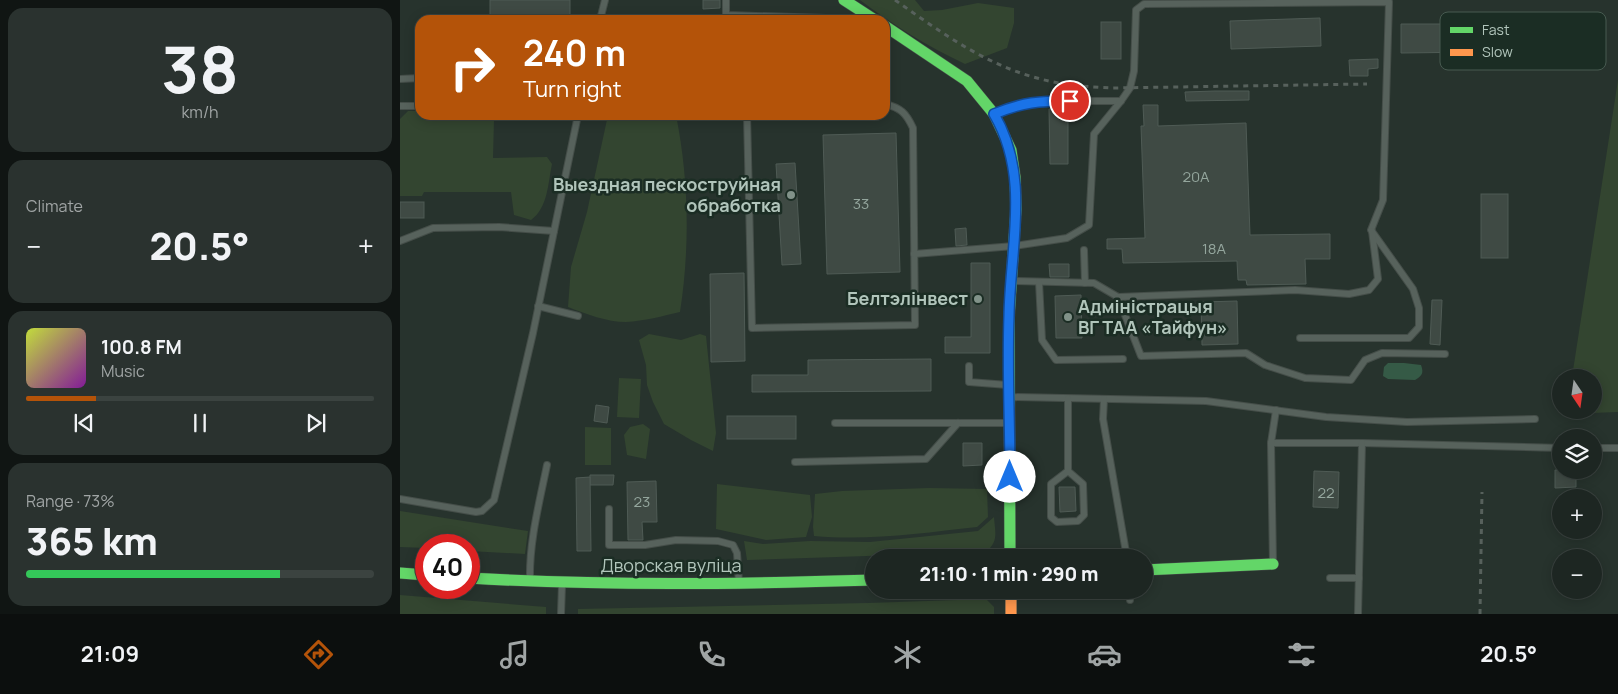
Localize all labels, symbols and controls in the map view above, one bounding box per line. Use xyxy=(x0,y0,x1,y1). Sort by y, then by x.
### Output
legend xyxy=(1440,12,1606,70)
text: Fast xyxy=(1482,20,1510,39)
text: 38 xyxy=(161,24,239,113)
text: 240 m xyxy=(523,29,626,77)
icon: right xyxy=(440,35,505,100)
text: Slow xyxy=(1482,42,1513,61)
text: Turn right xyxy=(523,74,621,104)
pin xyxy=(1049,80,1091,122)
icon: arrive xyxy=(1056,87,1084,115)
text: km/h xyxy=(181,101,219,123)
house number: 20А xyxy=(1182,166,1210,187)
place label: Выездная пескоструйная обработка xyxy=(553,172,781,217)
marker: Выездная пескоструйная обработка xyxy=(785,189,797,201)
house number: 33 xyxy=(853,193,869,214)
text: Climate xyxy=(26,195,83,217)
text: 20.5° xyxy=(149,219,250,271)
text: − xyxy=(26,227,41,265)
text: + xyxy=(358,227,374,265)
house number: 18А xyxy=(1202,238,1227,259)
place label: Белтэлінвест xyxy=(847,286,968,310)
marker: Белтэлінвест xyxy=(972,293,984,305)
place label: Адміністрацыя ВГ ТАА «Тайфун» xyxy=(1078,294,1228,339)
marker: Адміністрацыя ВГ ТАА «Тайфун» xyxy=(1062,311,1074,323)
text: 100.8 FM xyxy=(101,334,182,360)
text: Music xyxy=(101,360,145,382)
north arrow xyxy=(1552,369,1602,419)
map controls xyxy=(1552,369,1602,599)
icon: previous xyxy=(70,409,98,437)
icon: pause xyxy=(186,409,214,437)
icon: next xyxy=(302,409,330,437)
button: layers xyxy=(1552,429,1602,479)
position arrow xyxy=(983,450,1035,502)
house number: 22 xyxy=(1317,482,1335,503)
button: + xyxy=(1552,489,1602,539)
text: Range · 73% xyxy=(26,490,115,512)
house number: 23 xyxy=(634,491,650,512)
text: 365 km xyxy=(26,514,158,566)
speed limit sign: 40 xyxy=(415,534,480,599)
button: − xyxy=(1552,549,1602,599)
street label: Дворская вуліца xyxy=(600,553,742,577)
text: 21:10 · 1 min · 290 m xyxy=(920,561,1099,587)
icon: directions xyxy=(301,637,336,672)
icon: music xyxy=(497,637,532,672)
icon: phone xyxy=(694,637,729,672)
icon: climate xyxy=(890,637,925,672)
icon: car xyxy=(1087,637,1122,672)
icon: filters xyxy=(1284,637,1319,672)
text: 21:09 xyxy=(81,639,139,669)
text: 20.5° xyxy=(1480,639,1537,669)

